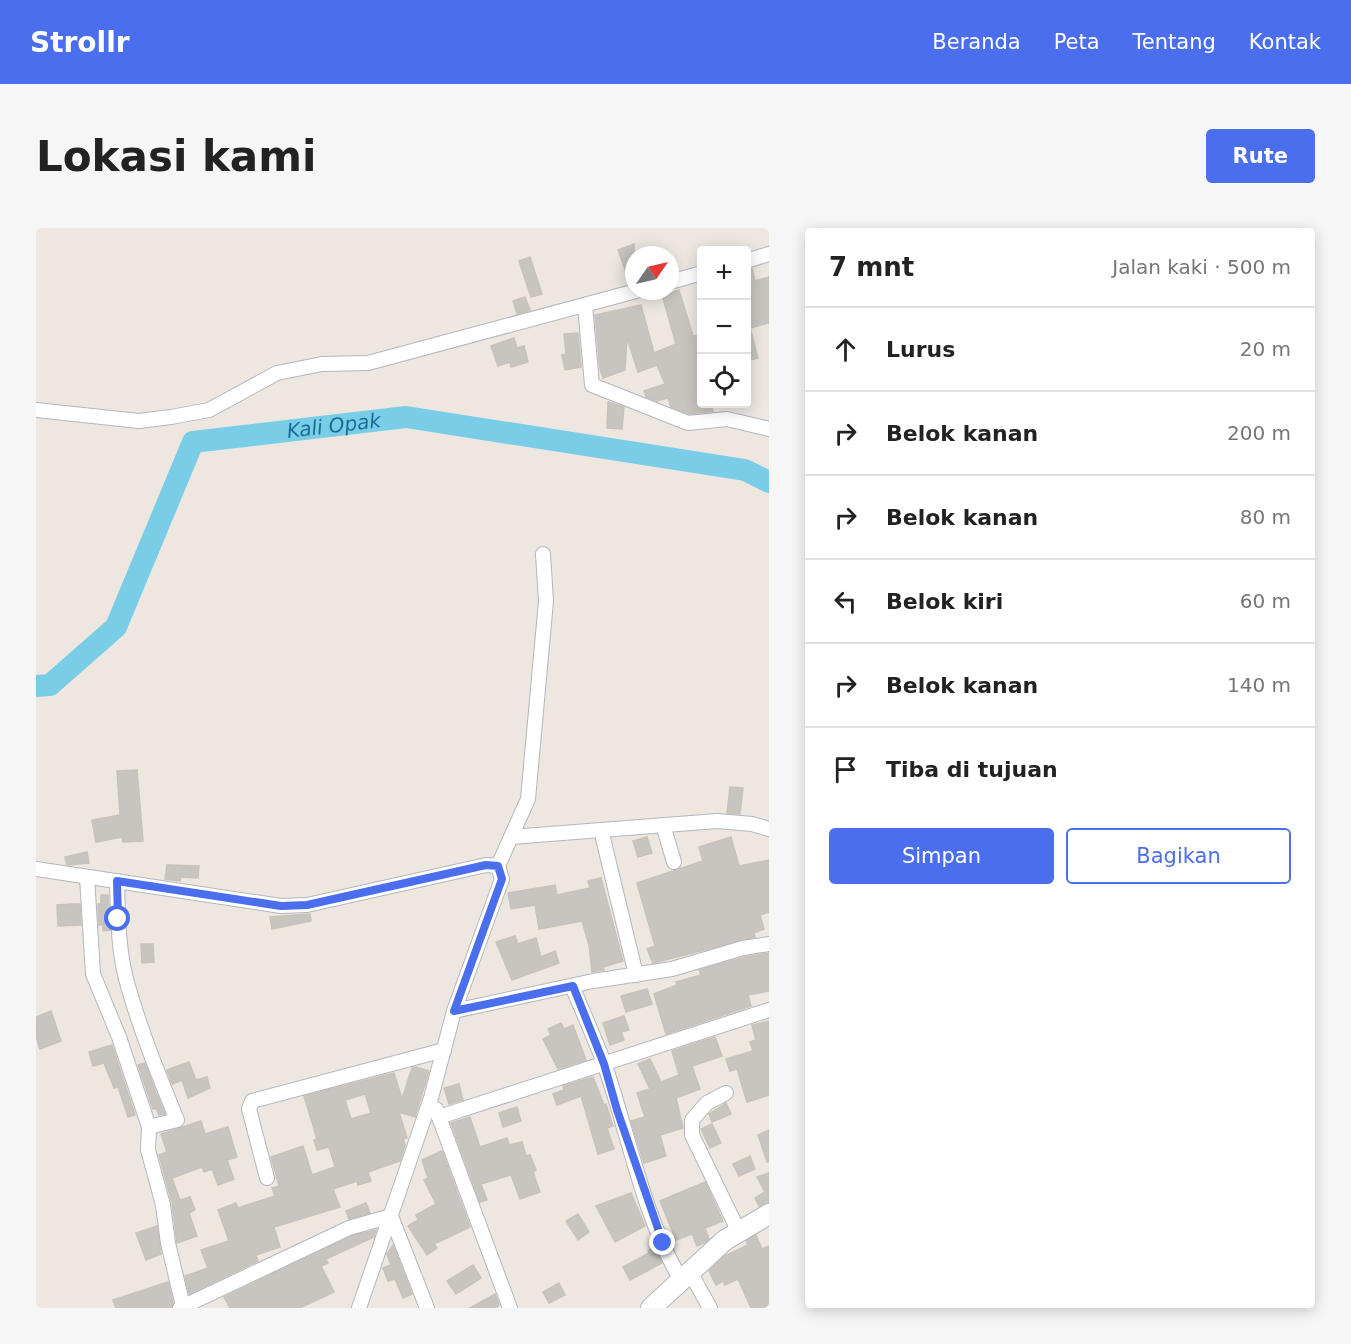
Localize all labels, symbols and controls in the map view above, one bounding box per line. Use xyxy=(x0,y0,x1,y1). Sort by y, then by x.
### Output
text: Strollr xyxy=(30,26,130,59)
text: Beranda xyxy=(932,30,1021,54)
text: Peta xyxy=(1054,30,1100,54)
text: Tentang xyxy=(1133,30,1216,54)
text: Kontak xyxy=(1249,30,1321,54)
button: Rute xyxy=(1206,129,1315,183)
text: Lokasi kami xyxy=(36,132,316,181)
north arrow xyxy=(625,246,679,300)
map controls xyxy=(697,246,751,408)
button: + xyxy=(697,246,751,300)
text: 7 mnt xyxy=(829,252,914,282)
text: Jalan kaki · 500 m xyxy=(1112,255,1291,279)
button: − xyxy=(697,300,751,354)
icon: ahead xyxy=(829,333,862,366)
text: Lurus xyxy=(886,337,955,362)
text: 20 m xyxy=(1240,337,1291,361)
button: locate xyxy=(697,354,751,408)
water label: Kali Opak xyxy=(285,408,383,443)
icon: right xyxy=(829,417,862,450)
text: Belok kanan xyxy=(886,421,1038,446)
text: 200 m xyxy=(1227,421,1291,445)
icon: right xyxy=(829,501,862,534)
text: Belok kanan xyxy=(886,505,1038,530)
text: 80 m xyxy=(1240,505,1291,529)
icon: left xyxy=(829,585,862,618)
text: Belok kiri xyxy=(886,589,1003,614)
text: 60 m xyxy=(1240,589,1291,613)
icon: right xyxy=(829,669,862,702)
text: Belok kanan xyxy=(886,673,1038,698)
text: 140 m xyxy=(1227,673,1291,697)
icon: arrive xyxy=(829,753,862,786)
text: Tiba di tujuan xyxy=(886,757,1058,782)
button: Simpan xyxy=(829,828,1054,884)
button: Bagikan xyxy=(1066,828,1291,884)
route start xyxy=(104,905,130,931)
route end xyxy=(649,1229,675,1255)

